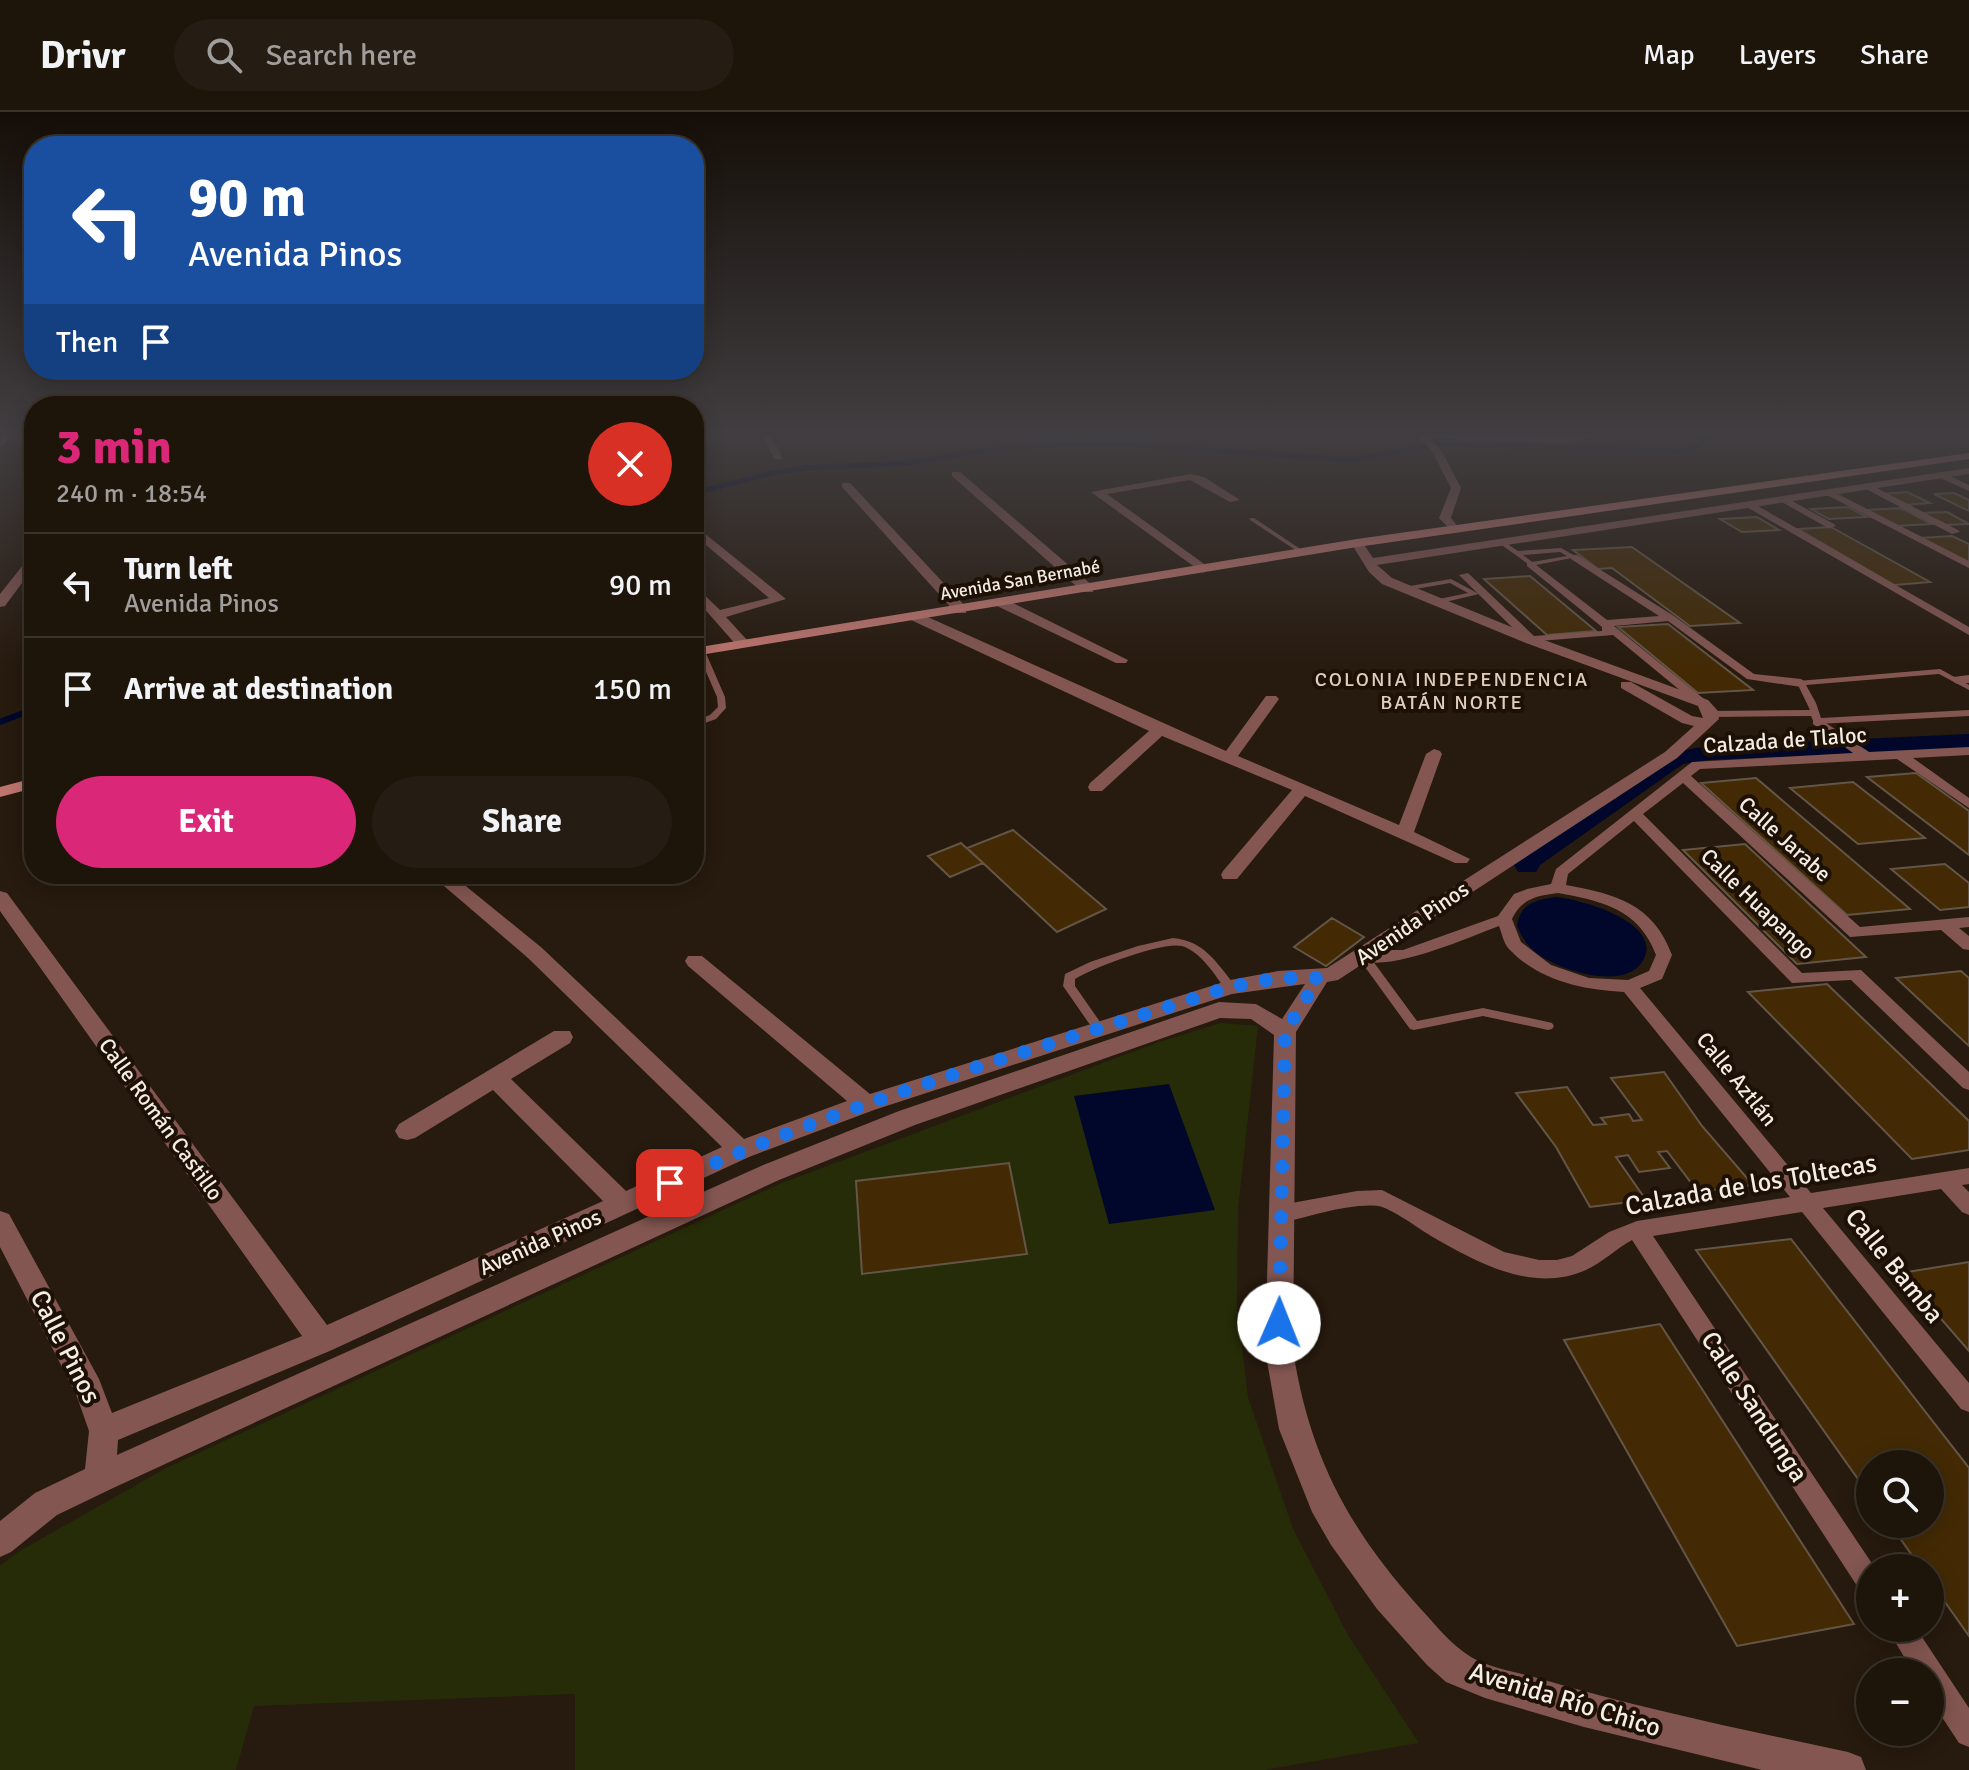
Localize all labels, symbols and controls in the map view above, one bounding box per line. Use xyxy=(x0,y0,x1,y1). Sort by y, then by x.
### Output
search box xyxy=(174,19,734,91)
text: Drivr xyxy=(40,32,126,79)
icon: search xyxy=(202,33,246,77)
text: Search here xyxy=(266,37,417,74)
text: Map xyxy=(1643,38,1695,72)
text: Layers xyxy=(1739,38,1816,72)
text: Share xyxy=(1860,38,1929,72)
text: 90 m xyxy=(188,163,306,232)
icon: left xyxy=(56,168,160,272)
text: Avenida Pinos xyxy=(188,232,402,277)
icon: arrive xyxy=(134,320,178,364)
text: Then xyxy=(56,324,118,361)
text: 3 min xyxy=(56,418,172,477)
button: close xyxy=(588,422,672,506)
text: 240 m · 18:54 xyxy=(56,478,207,510)
text: Turn left xyxy=(124,551,233,588)
street label: Avenida San Bernabé xyxy=(938,555,1102,605)
icon: left xyxy=(56,563,100,607)
text: 90 m xyxy=(609,567,672,604)
text: Avenida Pinos xyxy=(124,588,279,620)
icon: arrive xyxy=(56,667,100,711)
district label: COLONIA INDEPENDENCIA BATÁN NORTE xyxy=(1315,667,1589,715)
text: Arrive at destination xyxy=(124,671,393,708)
text: 150 m xyxy=(593,671,672,708)
street label: Calzada de Tlaloc xyxy=(1702,721,1868,759)
button: Exit xyxy=(56,776,356,868)
button: Share xyxy=(372,776,672,868)
street label: Calle Jarabe xyxy=(1733,791,1837,887)
street label: Calle Huapango xyxy=(1695,843,1821,965)
street label: Avenida Pinos xyxy=(1350,875,1474,971)
street label: Calle Aztlán xyxy=(1691,1027,1783,1131)
street label: Calle Román Castillo xyxy=(93,1033,229,1205)
street label: Calzada de los Toltecas xyxy=(1623,1147,1879,1223)
pin xyxy=(636,1149,704,1217)
icon: arrive xyxy=(648,1161,692,1205)
street label: Calle Bamba xyxy=(1838,1202,1950,1330)
street label: Avenida Pinos xyxy=(475,1203,605,1281)
position arrow xyxy=(1237,1281,1321,1365)
street label: Calle Pinos xyxy=(23,1285,107,1409)
street label: Calle Sandunga xyxy=(1693,1326,1815,1488)
map controls xyxy=(1856,1450,1944,1746)
button: search xyxy=(1856,1450,1944,1538)
button: + xyxy=(1856,1554,1944,1642)
street label: Avenida Río Chico xyxy=(1465,1656,1665,1744)
button: − xyxy=(1856,1658,1944,1746)

